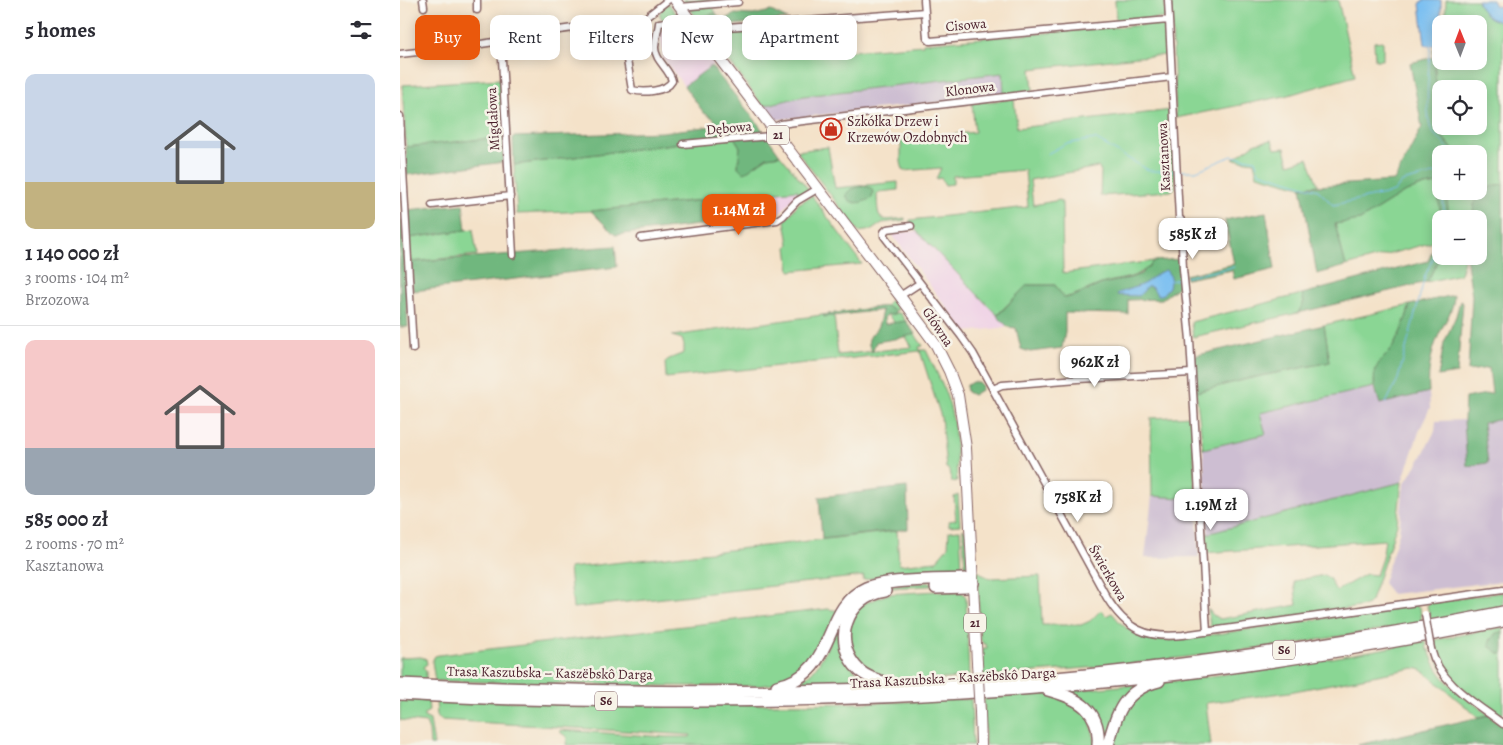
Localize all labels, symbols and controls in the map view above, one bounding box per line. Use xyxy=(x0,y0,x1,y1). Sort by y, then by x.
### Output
street label: Cisowa xyxy=(945,14,988,36)
chip: Buy xyxy=(415,15,480,60)
chip: Rent xyxy=(490,15,560,60)
chip: Filters xyxy=(570,15,652,60)
chip: New xyxy=(662,15,732,60)
chip: Apartment xyxy=(742,15,857,60)
north arrow xyxy=(1432,15,1488,70)
map controls xyxy=(1432,15,1487,265)
text: 5 homes xyxy=(25,16,96,44)
icon: filters xyxy=(347,16,375,44)
street label: Klonowa xyxy=(944,76,996,101)
button: locate xyxy=(1432,80,1487,135)
street label: Migdałowa xyxy=(482,86,504,151)
icon: home xyxy=(155,107,245,197)
place label: Szkółka Drzew i Krzewów Ozdobnych xyxy=(847,112,968,147)
street label: Dębowa xyxy=(705,116,753,139)
shop icon: Szkółka Drzew i Krzewów Ozdobnych xyxy=(819,117,843,141)
street label: Kasztanowa xyxy=(1153,122,1175,192)
road number: 21 xyxy=(767,126,789,144)
button: + xyxy=(1432,145,1487,200)
pin: 1.14M zł xyxy=(687,194,791,236)
text: 1.14M zł xyxy=(713,199,765,221)
button: − xyxy=(1432,210,1487,265)
pin: 585K zł xyxy=(1147,218,1239,260)
text: 585K zł xyxy=(1170,223,1216,245)
text: 1 140 000 zł xyxy=(25,239,119,267)
text: 3 rooms · 104 m² xyxy=(25,267,129,289)
text: Brzozowa xyxy=(25,289,89,311)
street label: Główna xyxy=(918,304,958,351)
pin: 962K zł xyxy=(1049,346,1141,388)
text: 962K zł xyxy=(1071,351,1119,373)
icon: home xyxy=(155,372,245,462)
pin: 758K zł xyxy=(1032,480,1124,523)
text: 758K zł xyxy=(1055,486,1101,508)
pin: 1.19M zł xyxy=(1159,488,1263,531)
text: 1.19M zł xyxy=(1185,494,1237,516)
text: 585 000 zł xyxy=(25,505,108,533)
text: 2 rooms · 70 m² xyxy=(25,533,124,555)
street label: Świerkowa xyxy=(1084,541,1132,605)
text: Kasztanowa xyxy=(25,555,104,577)
road number: 21 xyxy=(964,614,986,632)
road number: S6 xyxy=(1273,640,1295,660)
street label: Trasa Kaszubska – Kaszëbskô Darga xyxy=(447,662,654,684)
street label: Trasa Kaszubska – Kaszëbskô Darga xyxy=(850,663,1057,693)
road number: S6 xyxy=(595,691,617,710)

